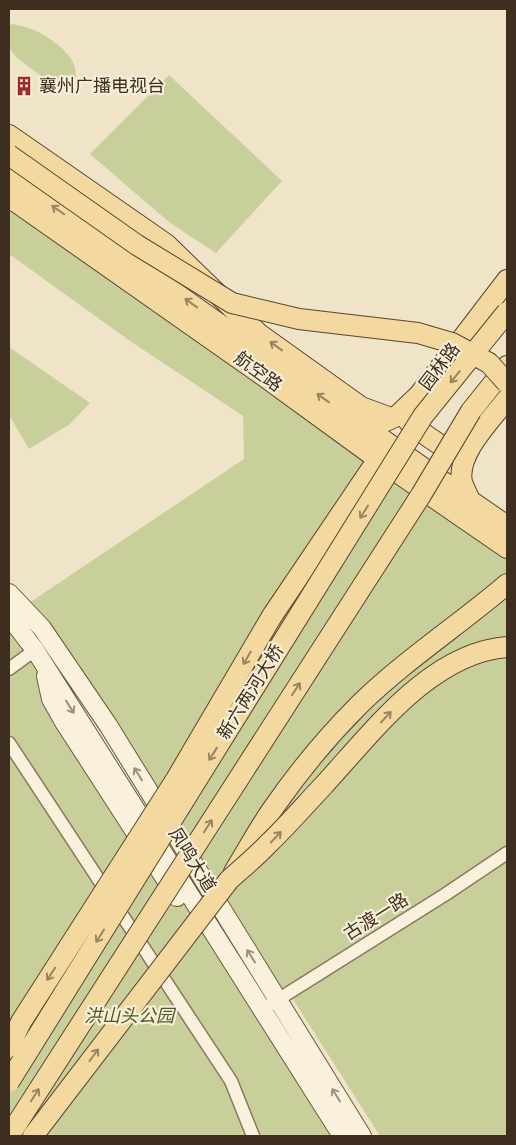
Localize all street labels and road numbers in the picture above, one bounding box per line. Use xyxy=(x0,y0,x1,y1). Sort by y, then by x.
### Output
street label: 园林路 xyxy=(413,337,467,397)
street label: 航空路 xyxy=(228,345,288,399)
street label: 新六两河大桥 xyxy=(211,639,291,745)
street label: 凤鸣大道 xyxy=(161,822,223,898)
street label: 古渡一路 xyxy=(338,886,414,948)

